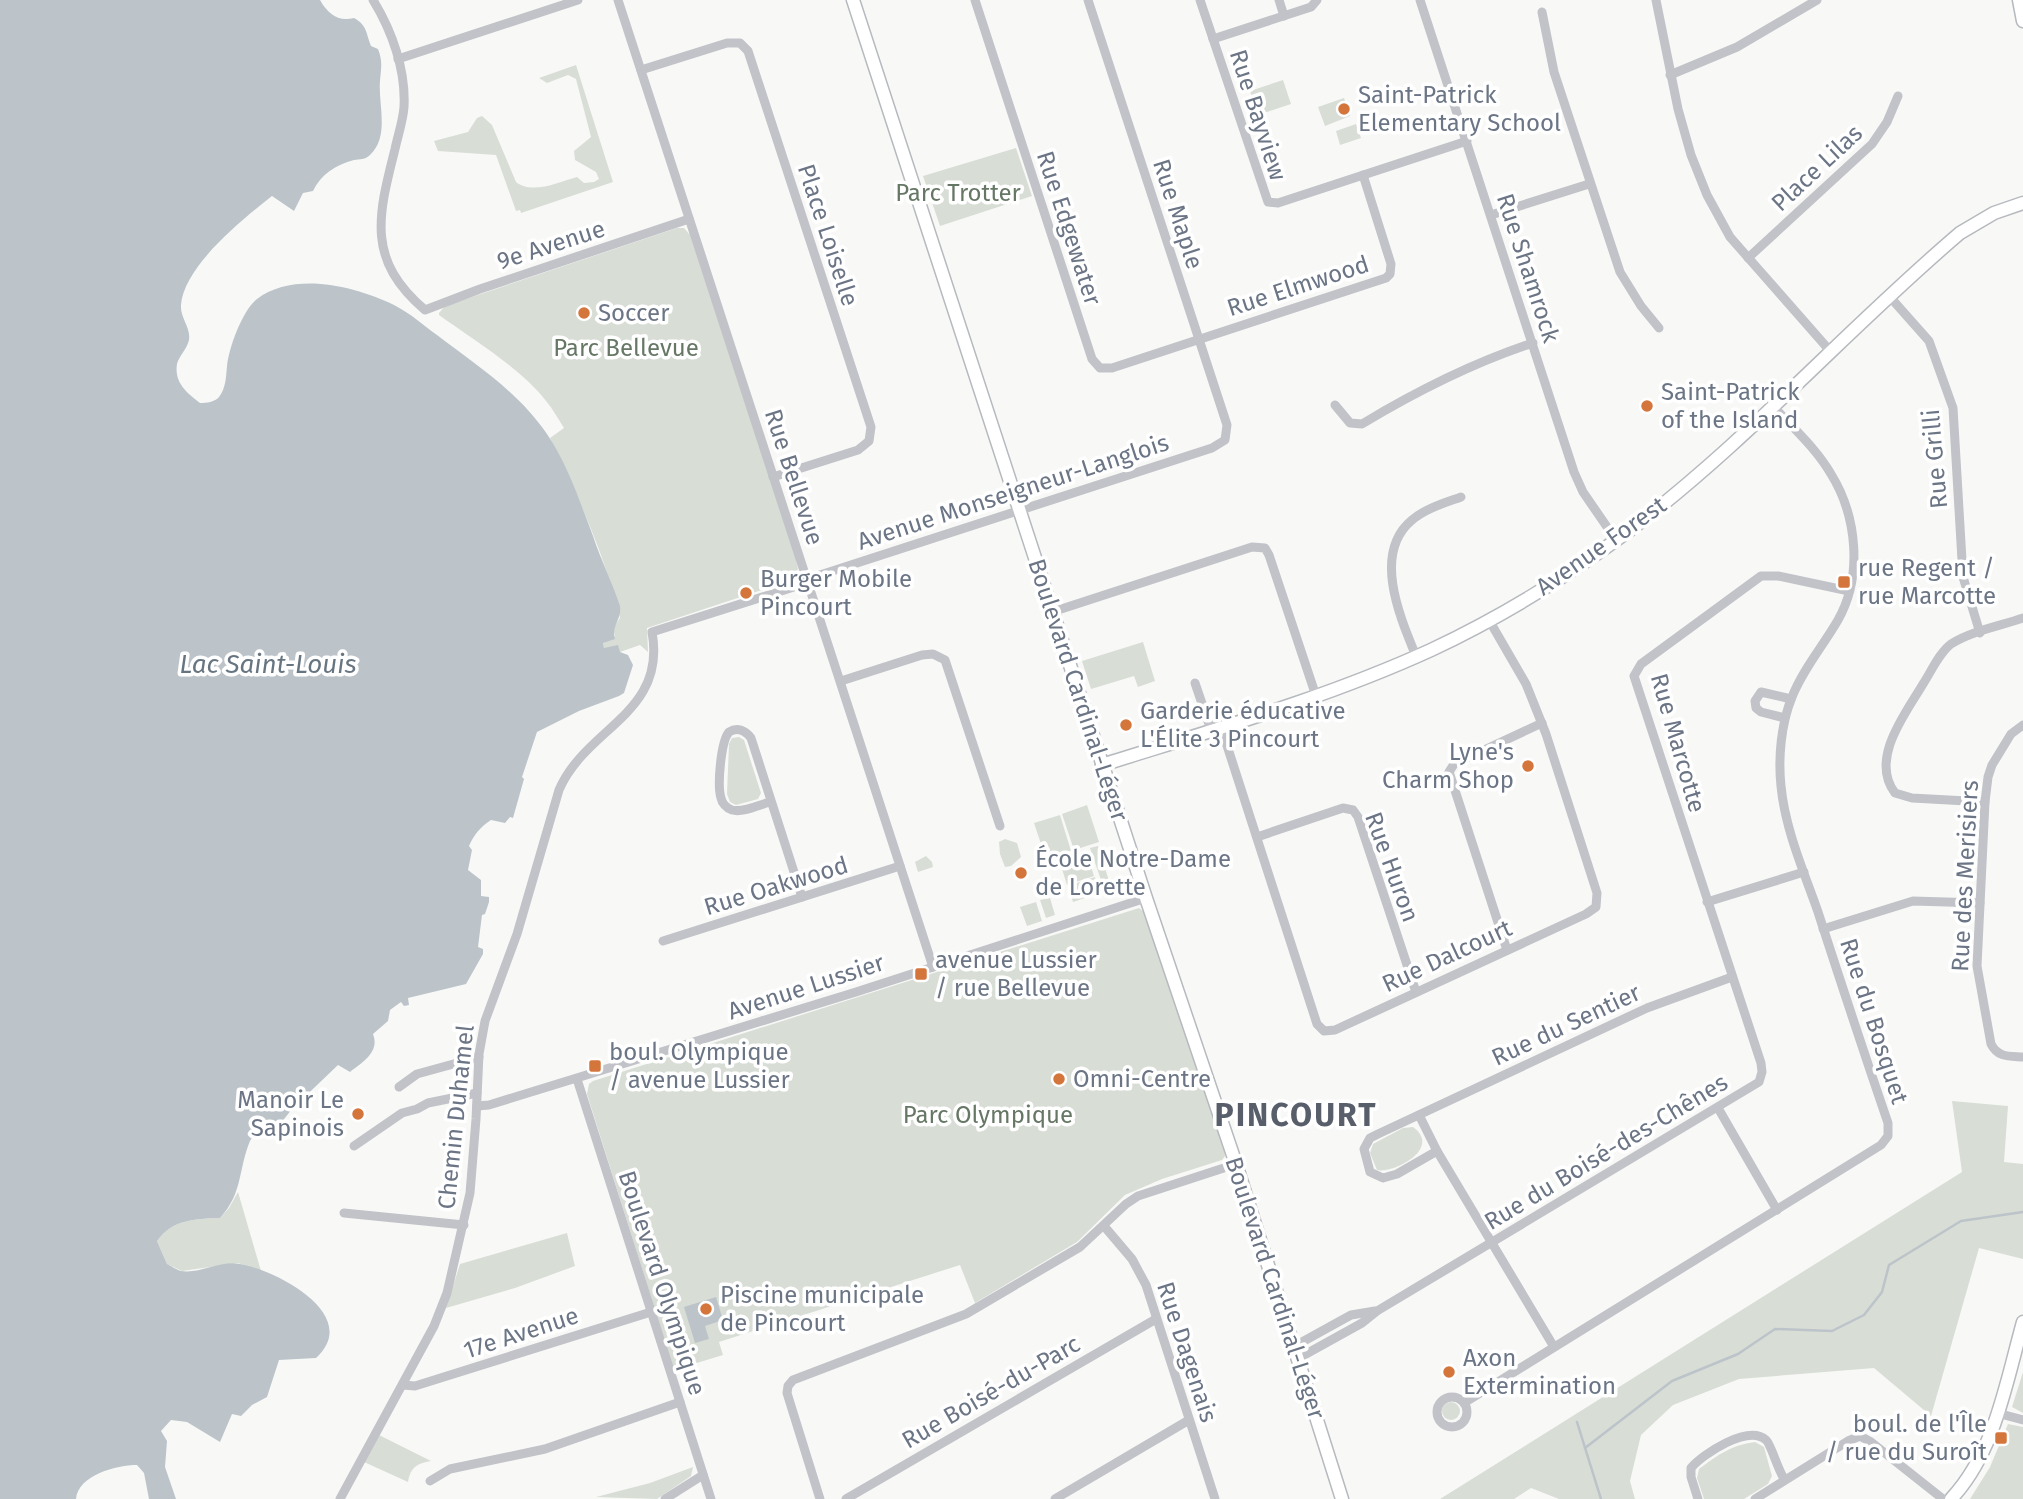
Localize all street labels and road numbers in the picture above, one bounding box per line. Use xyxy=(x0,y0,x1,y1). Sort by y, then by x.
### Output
street label: Rue Bayview xyxy=(1224,46,1292,184)
street label: Place Lilas xyxy=(1766,119,1868,217)
street label: Rue Edgewater xyxy=(1031,147,1107,309)
street label: Rue Maple xyxy=(1147,156,1209,272)
street label: Place Loiselle xyxy=(792,161,864,309)
street label: Rue Shamrock xyxy=(1491,190,1565,347)
street label: 9e Avenue xyxy=(494,214,608,276)
street label: Rue Elmwood xyxy=(1223,250,1373,322)
street label: Rue Bellevue xyxy=(759,405,829,549)
street label: Rue Grilli xyxy=(1917,408,1953,510)
street label: Avenue Monseigneur-Langlois xyxy=(854,428,1172,556)
street label: Avenue Forest xyxy=(1531,491,1672,601)
street label: Boulevard Cardinal-Léger xyxy=(1022,555,1134,825)
street label: Rue Marcotte xyxy=(1645,670,1711,816)
street label: Rue des Merisiers xyxy=(1946,779,1984,973)
street label: Rue Huron xyxy=(1359,808,1425,926)
street label: Rue Oakwood xyxy=(701,851,851,921)
street label: Rue Dalcourt xyxy=(1378,914,1517,998)
street label: Rue du Bosquet xyxy=(1834,935,1914,1108)
street label: Avenue Lussier xyxy=(724,948,888,1025)
street label: Rue du Sentier xyxy=(1487,978,1645,1072)
street label: Chemin Duhamel xyxy=(432,1023,480,1211)
street label: Rue du Boisé-des-Chênes xyxy=(1479,1068,1733,1236)
street label: Boulevard Cardinal-Léger xyxy=(1219,1153,1331,1423)
street label: Boulevard Olympique xyxy=(612,1167,712,1399)
street label: Rue Dagenais xyxy=(1151,1278,1223,1426)
street label: 17e Avenue xyxy=(460,1301,582,1365)
street label: Rue Boisé-du-Parc xyxy=(897,1330,1085,1454)

